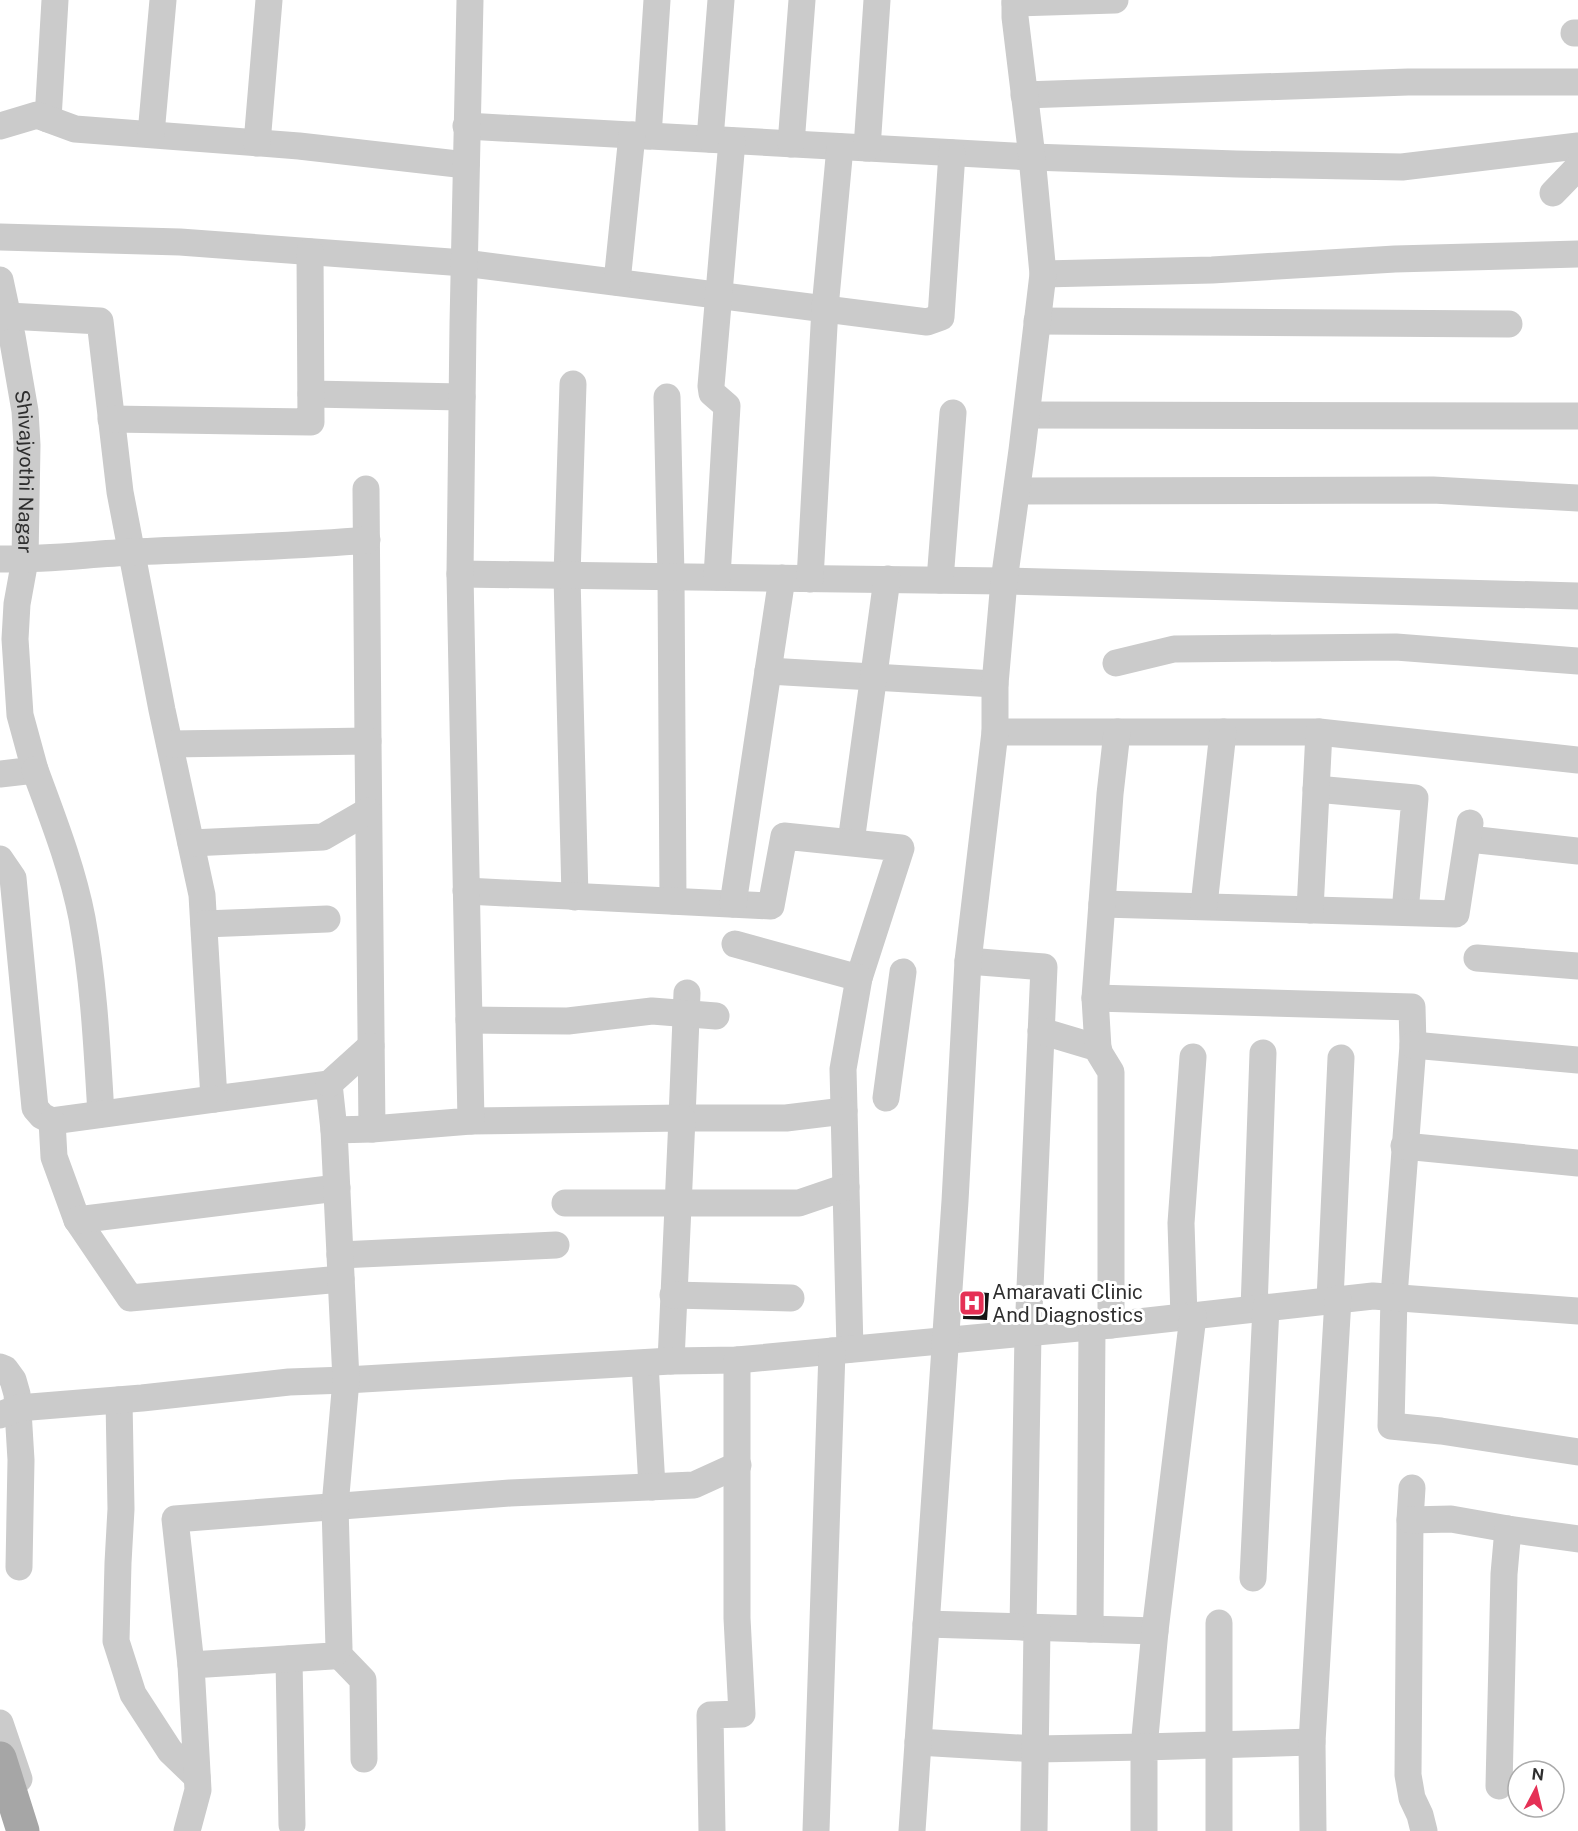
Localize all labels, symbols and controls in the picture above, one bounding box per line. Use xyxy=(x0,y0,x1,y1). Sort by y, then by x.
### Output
street label: Shivajyothi Nagar xyxy=(10,388,39,554)
place label: Amaravati Clinic And Diagnostics xyxy=(992,1280,1143,1327)
hospital icon: Amaravati Clinic And Diagnostics xyxy=(957,1288,987,1318)
north arrow xyxy=(1506,1759,1566,1819)
text: N xyxy=(1530,1764,1545,1785)

